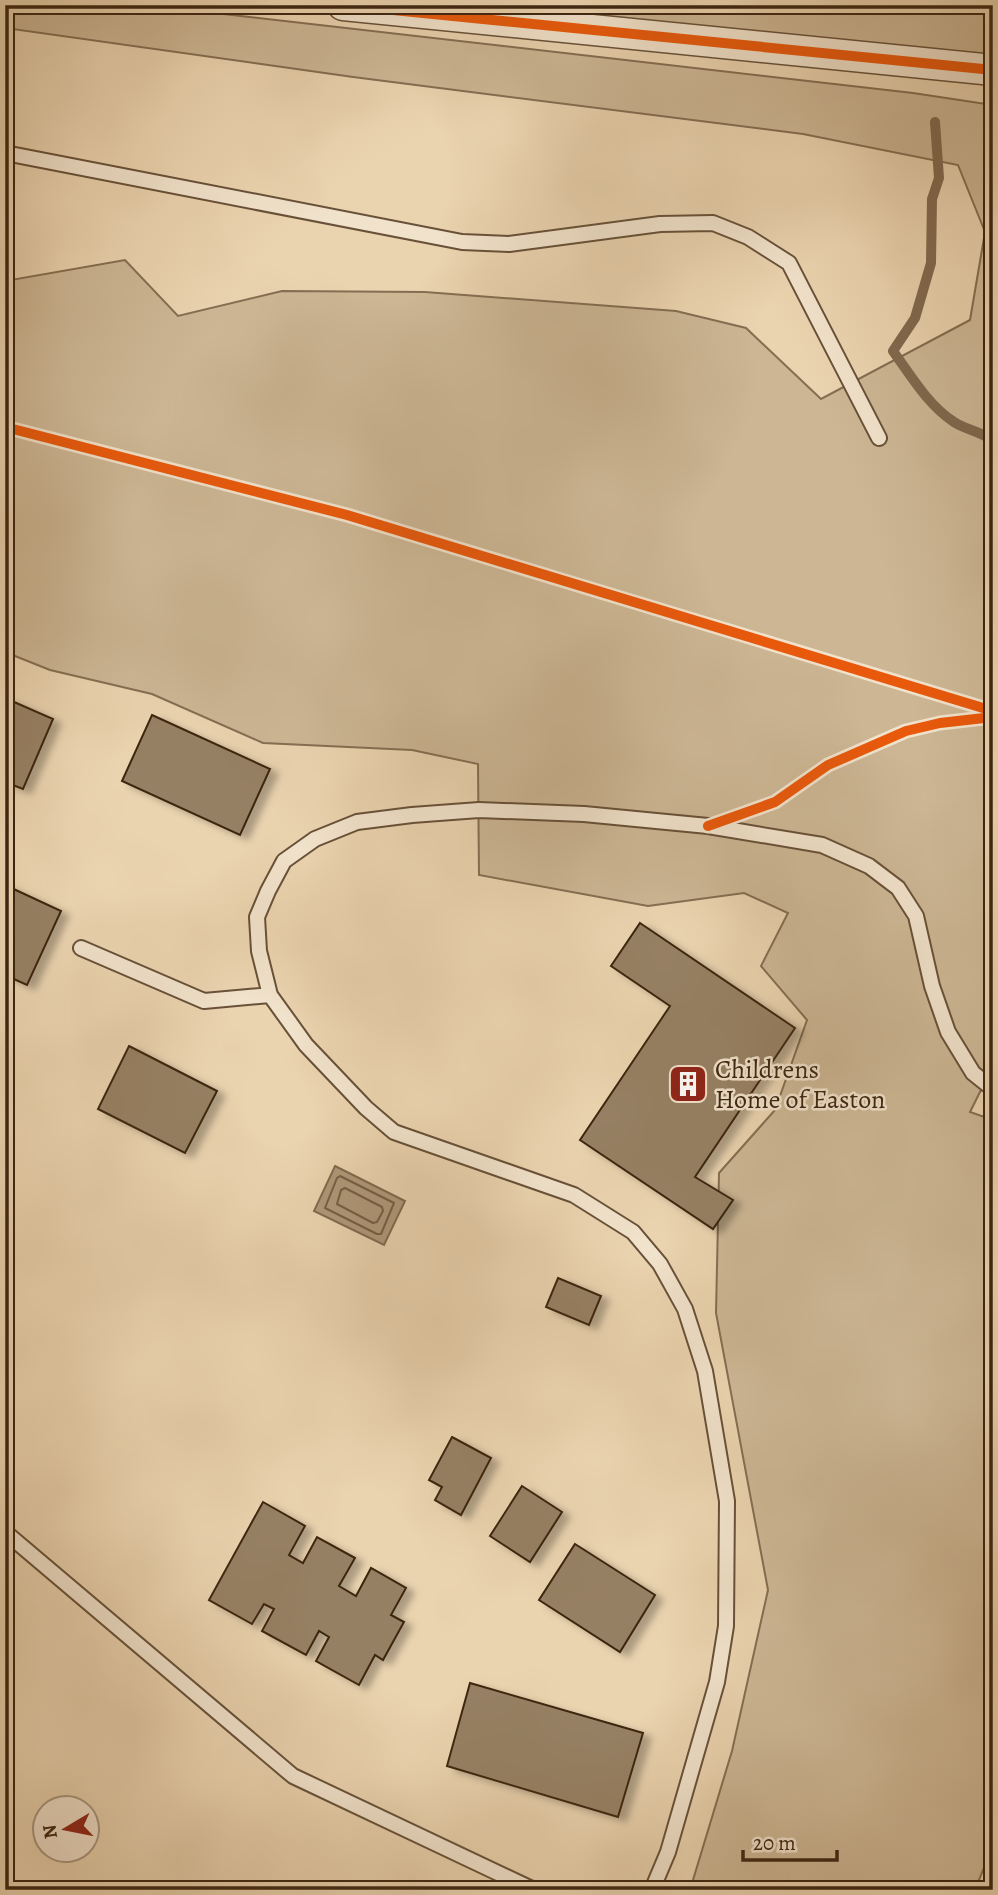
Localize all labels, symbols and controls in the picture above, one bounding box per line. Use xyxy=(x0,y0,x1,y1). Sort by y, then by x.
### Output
place label: Childrens Home of Easton xyxy=(715,1052,885,1117)
building icon: Childrens Home of Easton xyxy=(667,1063,709,1105)
north arrow xyxy=(32,1794,102,1864)
scale bar xyxy=(743,1818,837,1862)
text: N xyxy=(36,1823,64,1841)
text: 20 m xyxy=(753,1829,796,1857)

